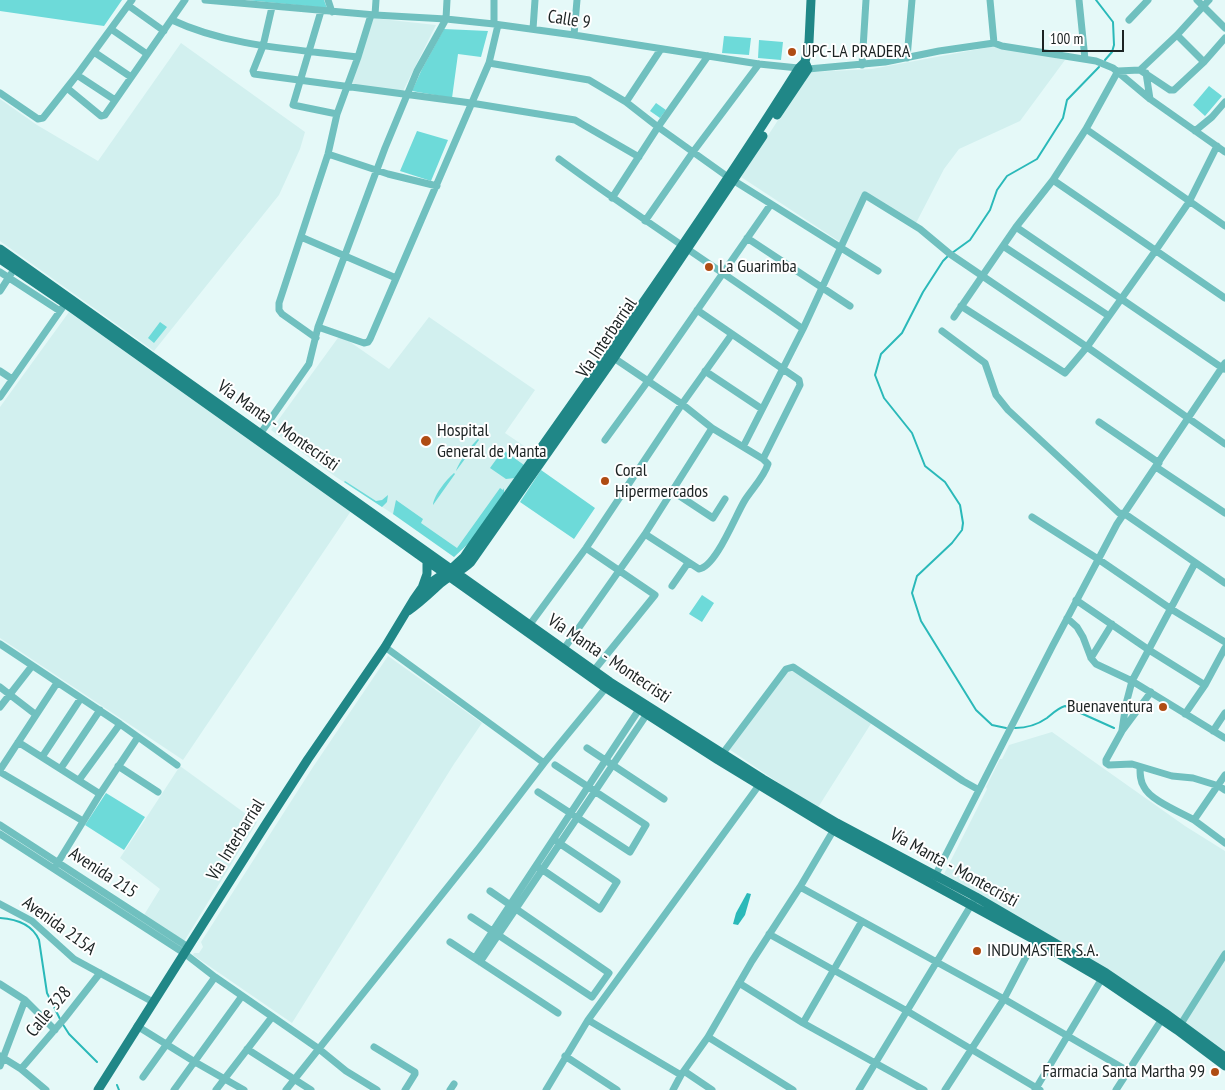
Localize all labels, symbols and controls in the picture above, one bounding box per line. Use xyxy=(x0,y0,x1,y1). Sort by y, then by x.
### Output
street label: Calle 9 xyxy=(546,6,592,34)
scale bar xyxy=(1045,20,1128,52)
text: 100 m xyxy=(1050,29,1083,48)
place label: UPC-LA PRADERA xyxy=(802,41,910,63)
marker: UPC-LA PRADERA xyxy=(786,46,798,58)
place label: La Guarimba xyxy=(719,256,797,278)
marker: La Guarimba xyxy=(703,261,715,273)
street label: Vía Interbarrial xyxy=(572,294,642,382)
street label: Vía Manta - Montecristi xyxy=(213,376,343,476)
place label: Hospital General de Manta xyxy=(437,420,547,462)
marker: Hospital General de Manta xyxy=(419,434,433,448)
place label: Coral Hipermercados xyxy=(615,460,708,502)
marker: Coral Hipermercados xyxy=(599,475,611,487)
street label: Vía Manta - Montecristi xyxy=(543,610,675,708)
place label: Buenaventura xyxy=(1067,696,1153,718)
marker: Buenaventura xyxy=(1157,701,1169,713)
street label: Vía Interbarrial xyxy=(202,795,270,885)
street label: Vía Manta - Montecristi xyxy=(886,824,1022,912)
street label: Avenida 215 xyxy=(65,843,141,903)
street label: Avenida 215A xyxy=(18,892,100,960)
place label: INDUMASTER S.A. xyxy=(987,940,1099,962)
marker: INDUMASTER S.A. xyxy=(971,945,983,957)
street label: Calle 328 xyxy=(22,982,76,1042)
place label: Farmacia Santa Martha 99 xyxy=(1042,1061,1205,1083)
marker: Farmacia Santa Martha 99 xyxy=(1209,1066,1221,1078)

